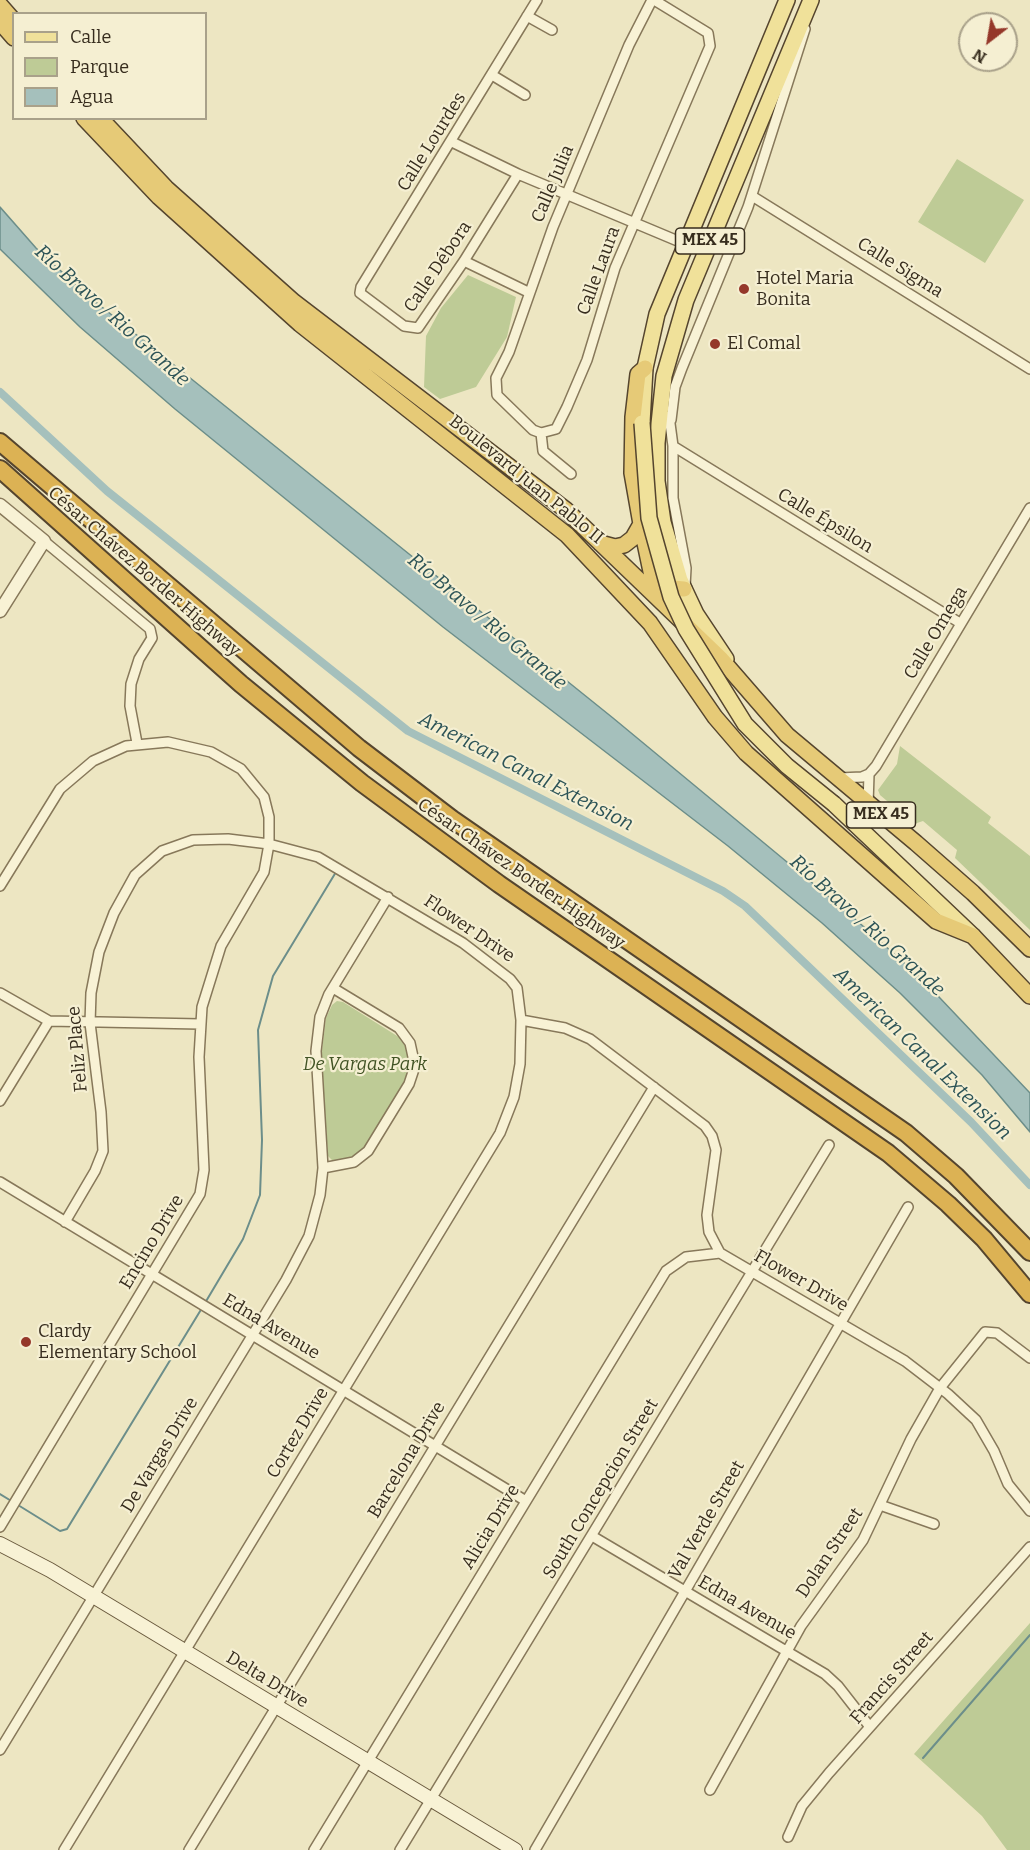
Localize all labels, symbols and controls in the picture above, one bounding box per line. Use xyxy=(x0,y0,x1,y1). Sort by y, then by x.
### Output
legend xyxy=(12,12,207,120)
north arrow xyxy=(958,12,1018,72)
text: Calle xyxy=(70,26,111,48)
text: N xyxy=(969,45,990,67)
text: Parque xyxy=(70,56,129,78)
text: Agua xyxy=(70,86,113,108)
street label: Calle Lourdes xyxy=(393,88,471,196)
street label: Calle Julia xyxy=(527,142,579,226)
street label: Calle Débora xyxy=(400,217,476,317)
street label: Calle Laura xyxy=(573,224,625,318)
road number: MEX 45 xyxy=(676,228,744,254)
street label: Calle Sigma xyxy=(853,233,947,303)
water label: Río Bravo / Rio Grande xyxy=(30,240,194,392)
place label: Hotel Maria Bonita xyxy=(756,268,854,310)
marker: Hotel Maria Bonita xyxy=(737,282,751,296)
place label: El Comal xyxy=(727,333,801,355)
marker: El Comal xyxy=(708,337,722,351)
street label: Boulevard Juan Pablo II xyxy=(444,411,608,549)
street label: César Chávez Border Highway xyxy=(43,482,245,662)
street label: Calle Épsilon xyxy=(773,484,877,558)
water label: Río Bravo / Rio Grande xyxy=(403,549,571,695)
street label: Calle Omega xyxy=(900,583,972,683)
water label: American Canal Extension xyxy=(415,707,637,837)
street label: César Chávez Border Highway xyxy=(413,794,629,954)
road number: MEX 45 xyxy=(846,802,916,828)
water label: Río Bravo / Rio Grande xyxy=(785,850,949,1002)
street label: Flower Drive xyxy=(419,891,519,967)
water label: American Canal Extension xyxy=(828,963,1016,1145)
street label: Feliz Place xyxy=(63,1005,93,1093)
park label: De Vargas Park xyxy=(303,1054,427,1076)
street label: Encino Drive xyxy=(115,1191,189,1293)
street label: Flower Drive xyxy=(750,1245,852,1317)
street label: Edna Avenue xyxy=(218,1289,324,1365)
place label: Clardy Elementary School xyxy=(38,1321,197,1364)
marker: Clardy Elementary School xyxy=(19,1335,33,1349)
street label: Cortez Drive xyxy=(262,1384,334,1482)
street label: De Vargas Drive xyxy=(117,1393,203,1517)
street label: South Concepcion Street xyxy=(539,1395,663,1583)
street label: Barcelona Drive xyxy=(364,1398,450,1522)
street label: Val Verde Street xyxy=(664,1457,750,1583)
street label: Alicia Drive xyxy=(457,1481,525,1573)
street label: Dolan Street xyxy=(792,1504,868,1602)
street label: Edna Avenue xyxy=(694,1571,800,1645)
street label: Francis Street xyxy=(846,1627,938,1729)
street label: Delta Drive xyxy=(222,1647,312,1713)

